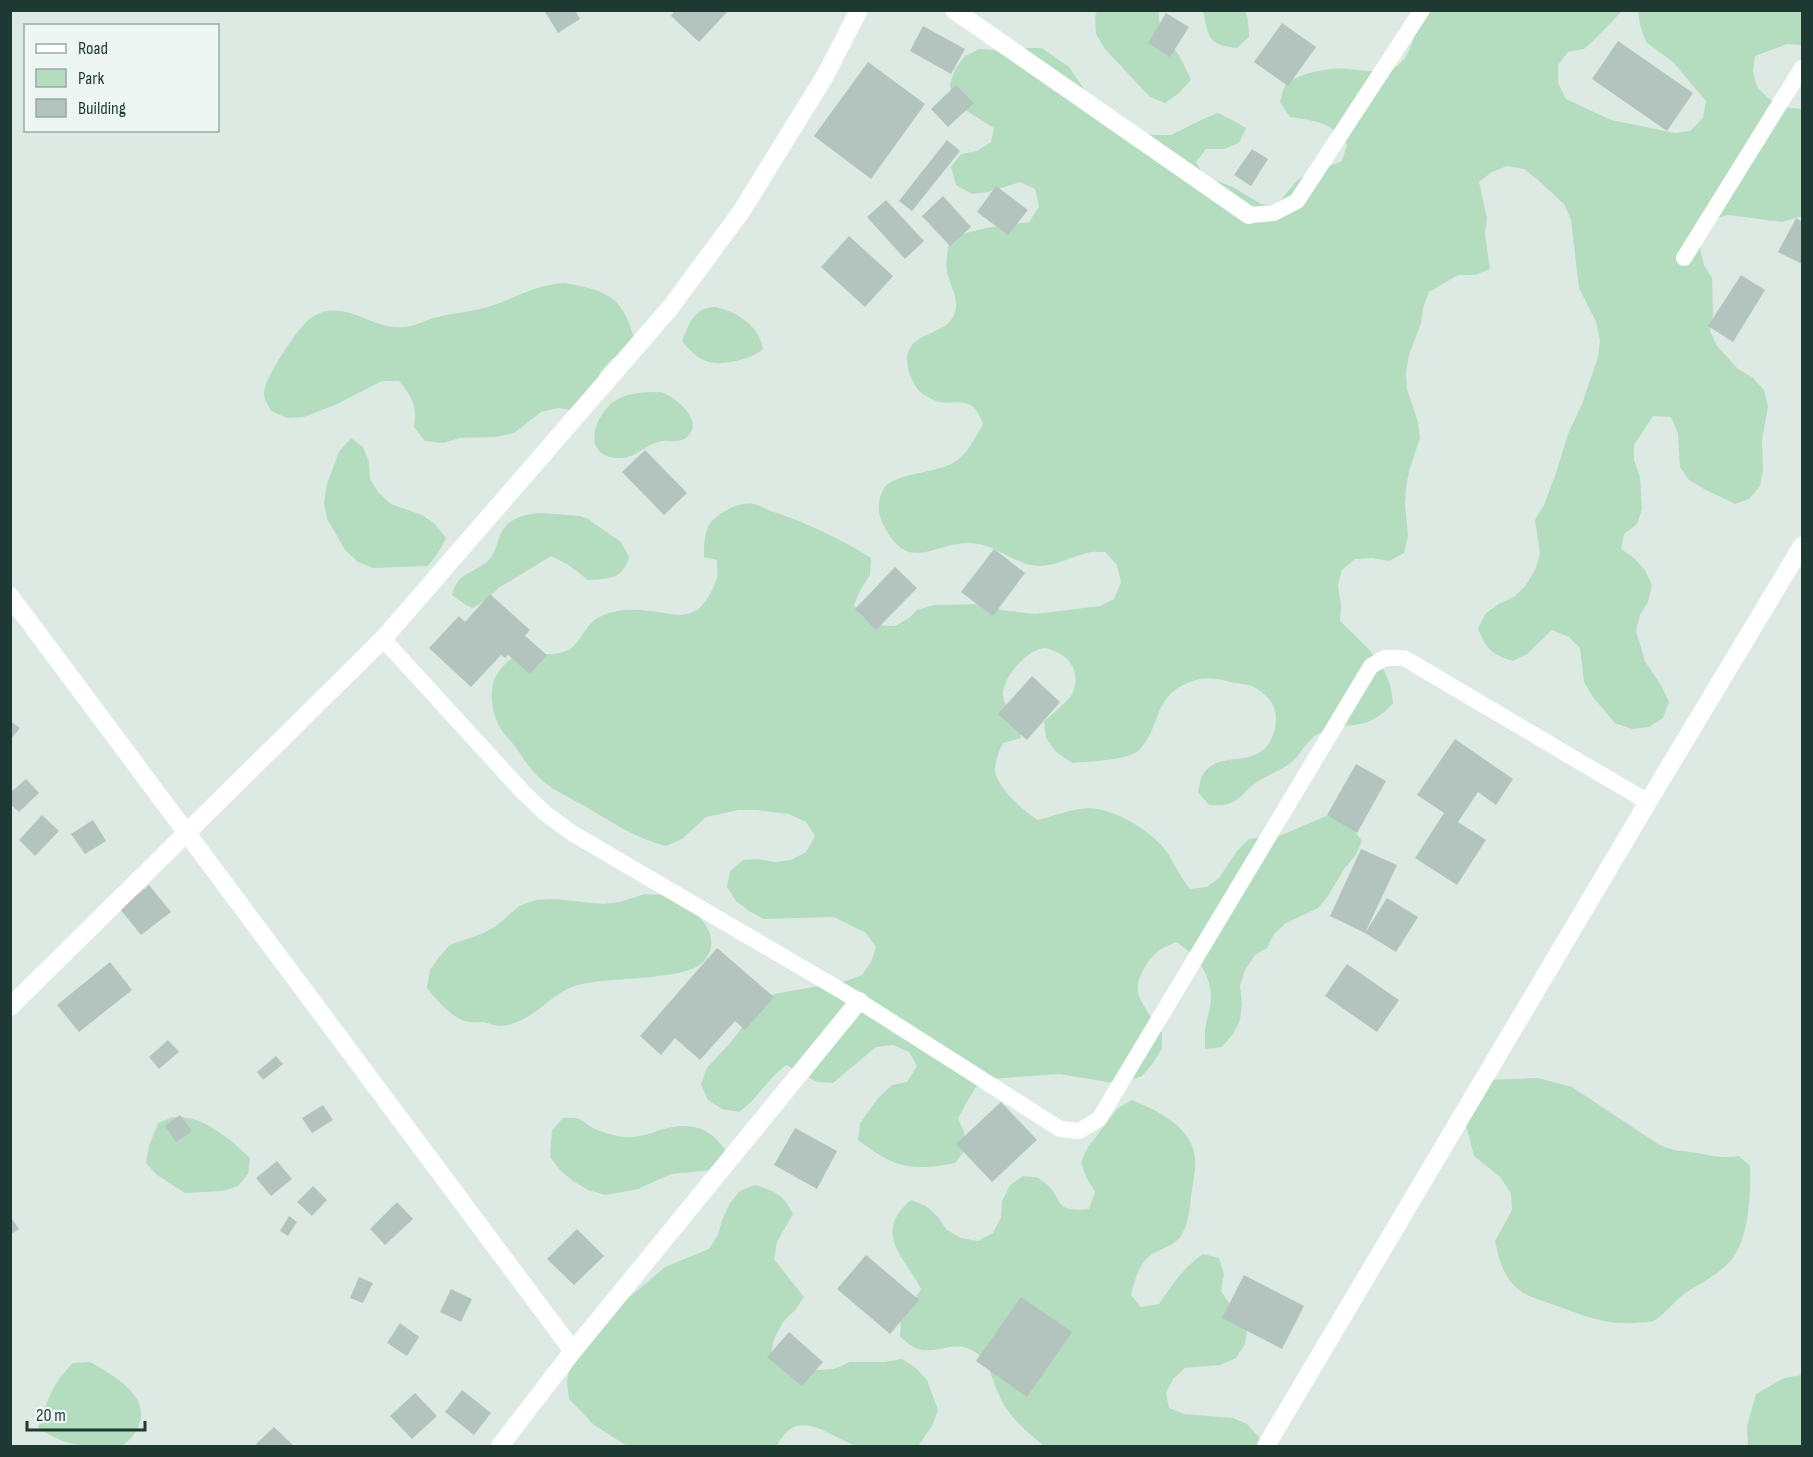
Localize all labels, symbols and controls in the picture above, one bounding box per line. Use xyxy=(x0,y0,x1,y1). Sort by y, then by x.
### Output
legend xyxy=(24,24,219,132)
text: Road xyxy=(78,38,108,59)
text: Park xyxy=(78,68,104,89)
text: Building xyxy=(78,98,126,119)
scale bar xyxy=(27,1394,146,1432)
text: 20 m xyxy=(36,1405,66,1426)

